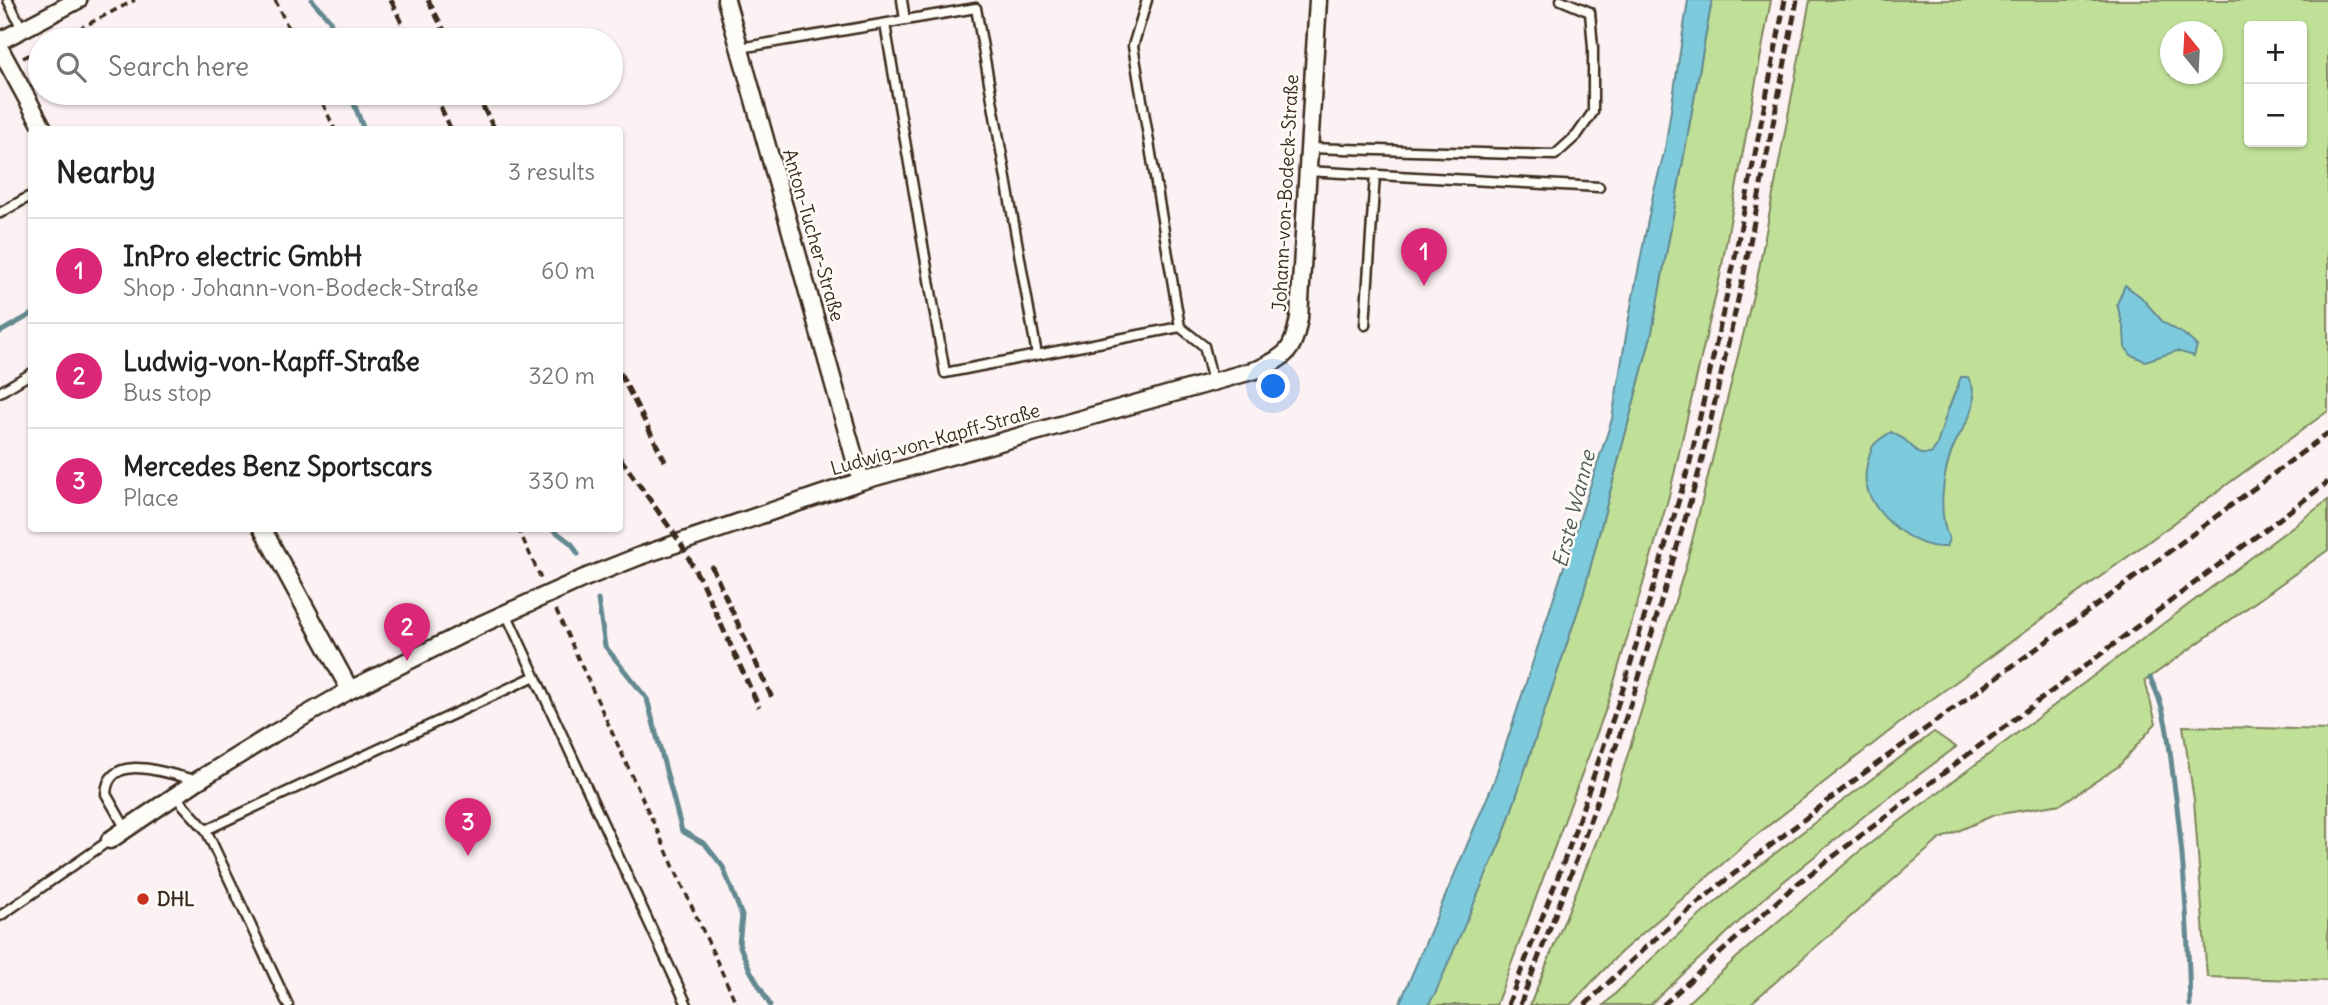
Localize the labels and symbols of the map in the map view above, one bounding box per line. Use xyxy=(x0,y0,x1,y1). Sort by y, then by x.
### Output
north arrow xyxy=(2160,21,2223,84)
street label: Johann-von-Bodeck-Straße xyxy=(1267,74,1303,312)
street label: Anton-Tucher-Straße xyxy=(778,146,850,324)
pin: 1 xyxy=(1401,228,1447,286)
your location xyxy=(1256,369,1290,403)
street label: Ludwig-von-Kapff-Straße xyxy=(827,398,1043,480)
water label: Erste Wanne xyxy=(1546,446,1601,570)
pin: 2 xyxy=(384,603,430,661)
pin: 3 xyxy=(445,798,491,856)
place label: DHL xyxy=(157,887,195,911)
marker: DHL xyxy=(135,891,151,907)

